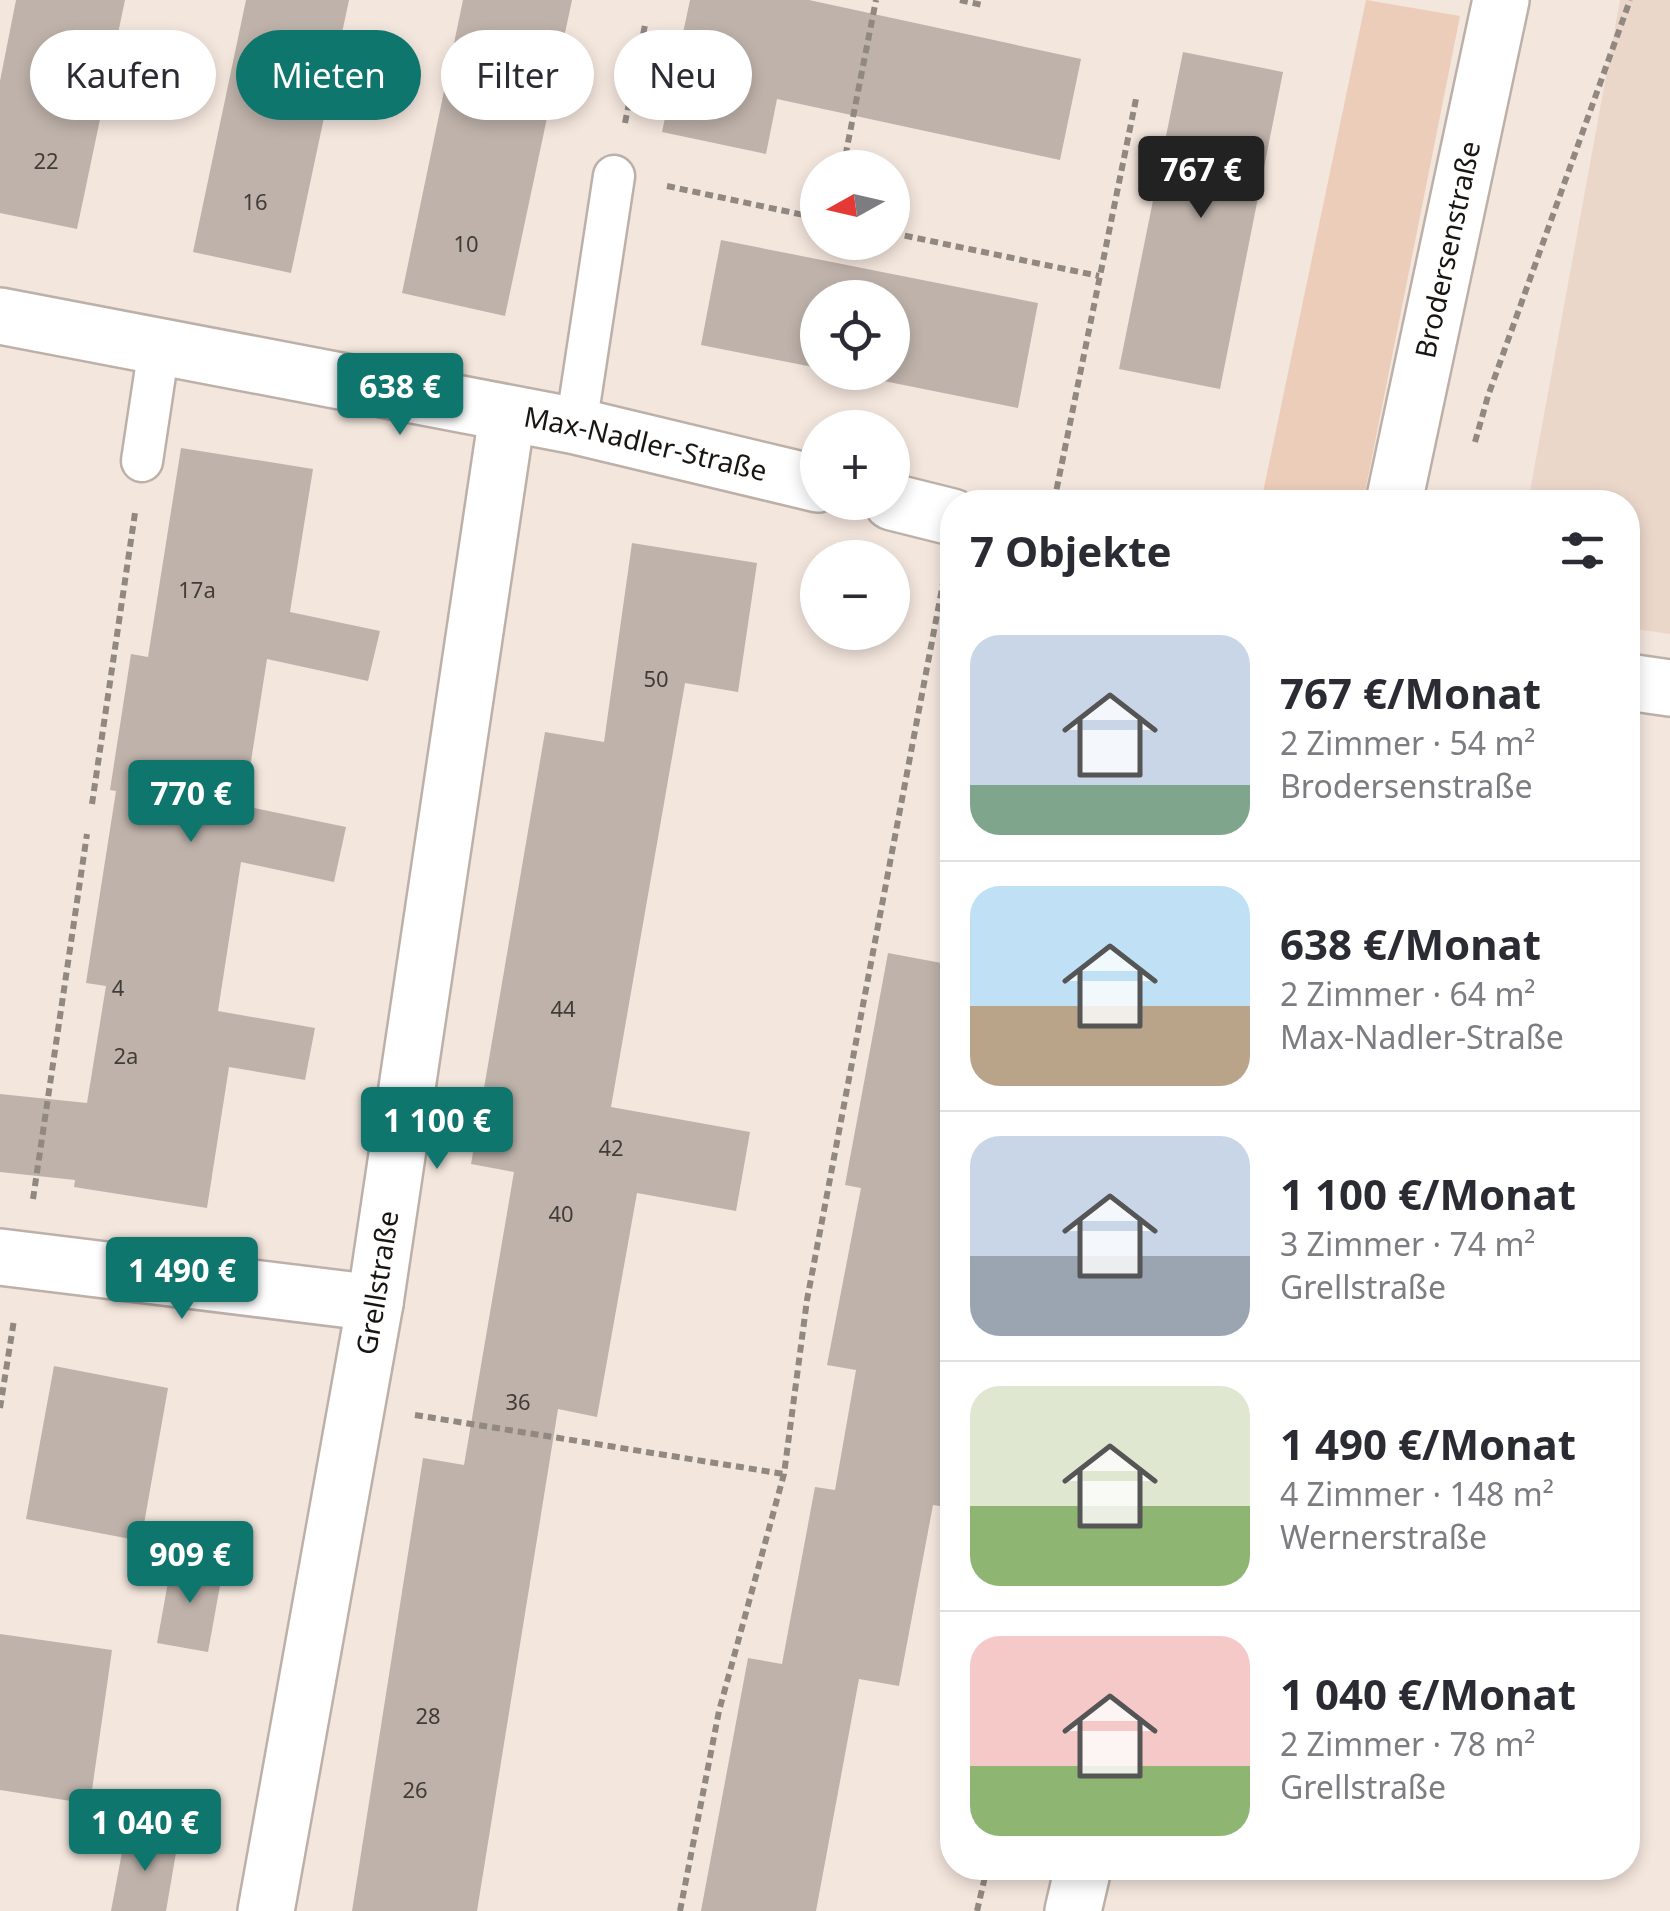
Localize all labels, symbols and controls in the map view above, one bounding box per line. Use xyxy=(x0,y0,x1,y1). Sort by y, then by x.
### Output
chip: Kaufen xyxy=(30,30,216,120)
chip: Mieten xyxy=(236,30,421,120)
chip: Filter xyxy=(441,30,594,120)
chip: Neu xyxy=(614,30,752,120)
pin: 767 € xyxy=(1131,136,1271,221)
street label: Brodersenstraße xyxy=(1405,137,1488,362)
house number: 22 xyxy=(33,145,59,175)
text: 767 € xyxy=(1160,147,1242,190)
north arrow xyxy=(800,150,910,260)
map controls xyxy=(800,150,910,650)
house number: 16 xyxy=(242,186,268,216)
house number: 10 xyxy=(453,228,479,258)
button: locate xyxy=(800,280,910,390)
pin: 638 € xyxy=(330,353,470,438)
text: 638 € xyxy=(359,364,441,407)
street label: Max-Nadler-Straße xyxy=(521,396,771,489)
button: + xyxy=(800,410,910,520)
text: 7 Objekte xyxy=(970,522,1172,579)
icon: filters xyxy=(1555,523,1610,578)
button: − xyxy=(800,540,910,650)
house number: 17a xyxy=(178,574,216,604)
house number: 50 xyxy=(643,663,669,693)
text: 767 €/Monat xyxy=(1280,664,1541,721)
icon: home xyxy=(1050,675,1170,795)
text: 2 Zimmer · 54 m² xyxy=(1280,721,1536,764)
pin: 770 € xyxy=(121,760,261,845)
text: Brodersenstraße xyxy=(1280,764,1532,807)
text: 770 € xyxy=(150,771,232,814)
text: 638 €/Monat xyxy=(1280,915,1541,972)
icon: home xyxy=(1050,926,1170,1046)
house number: 4 xyxy=(112,972,125,1002)
text: 2 Zimmer · 64 m² xyxy=(1280,972,1536,1015)
house number: 44 xyxy=(550,993,576,1023)
text: Max-Nadler-Straße xyxy=(1280,1015,1564,1058)
house number: 2a xyxy=(114,1040,138,1070)
pin: 1 100 € xyxy=(345,1087,529,1172)
text: 1 100 € xyxy=(383,1098,491,1141)
house number: 42 xyxy=(598,1132,624,1162)
text: 1 100 €/Monat xyxy=(1280,1165,1576,1222)
icon: home xyxy=(1050,1176,1170,1296)
house number: 40 xyxy=(548,1198,574,1228)
street label: Grellstraße xyxy=(346,1208,406,1358)
text: 3 Zimmer · 74 m² xyxy=(1280,1222,1536,1265)
pin: 1 490 € xyxy=(90,1237,274,1322)
text: 1 490 € xyxy=(128,1248,236,1291)
text: Grellstraße xyxy=(1280,1265,1446,1308)
house number: 36 xyxy=(505,1386,531,1416)
text: 1 490 €/Monat xyxy=(1280,1415,1576,1472)
icon: home xyxy=(1050,1426,1170,1546)
text: 4 Zimmer · 148 m² xyxy=(1280,1472,1554,1515)
text: Wernerstraße xyxy=(1280,1515,1487,1558)
pin: 909 € xyxy=(120,1521,260,1606)
text: 909 € xyxy=(149,1532,231,1575)
text: 1 040 €/Monat xyxy=(1280,1665,1576,1722)
icon: home xyxy=(1050,1676,1170,1796)
house number: 28 xyxy=(415,1700,441,1730)
text: 2 Zimmer · 78 m² xyxy=(1280,1722,1536,1765)
text: Grellstraße xyxy=(1280,1765,1446,1808)
house number: 26 xyxy=(402,1774,428,1804)
pin: 1 040 € xyxy=(53,1789,237,1874)
text: 1 040 € xyxy=(91,1800,199,1843)

